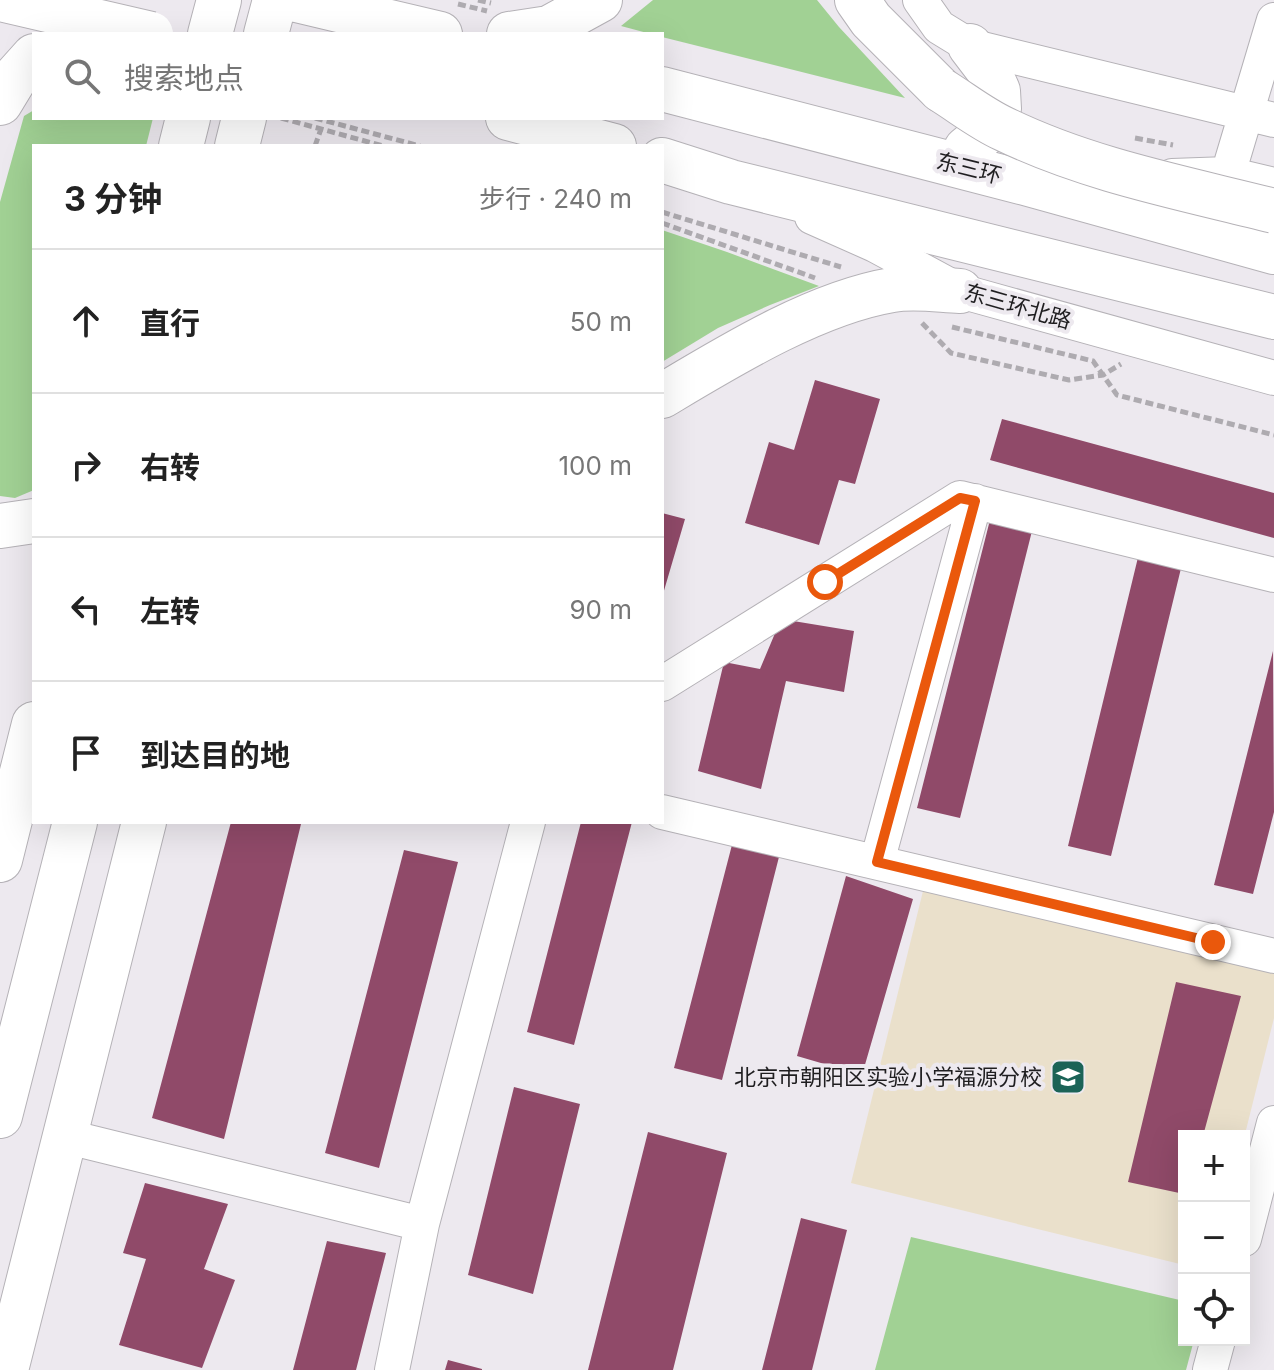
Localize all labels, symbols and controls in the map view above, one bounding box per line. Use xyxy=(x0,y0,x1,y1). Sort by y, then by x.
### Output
search box xyxy=(32,32,664,120)
icon: search xyxy=(60,54,104,98)
text: 搜索地点 xyxy=(124,60,244,96)
street label: 东三环 xyxy=(934,147,1004,189)
text: 3 分钟 xyxy=(64,178,162,219)
text: 步行 · 240 m xyxy=(479,183,632,214)
street label: 东三环北路 xyxy=(962,278,1074,334)
icon: ahead xyxy=(64,299,108,343)
text: 直行 xyxy=(140,305,200,341)
text: 50 m xyxy=(570,306,632,337)
icon: right xyxy=(64,443,108,487)
text: 右转 xyxy=(140,449,200,485)
text: 100 m xyxy=(559,450,632,481)
route start xyxy=(807,564,843,600)
icon: left xyxy=(64,587,108,631)
text: 左转 xyxy=(140,593,200,629)
text: 90 m xyxy=(569,594,632,625)
icon: arrive xyxy=(64,731,108,775)
text: 到达目的地 xyxy=(140,737,290,773)
route end xyxy=(1195,924,1231,960)
school or university icon: 北京市朝阳区实验小学福源分校 xyxy=(1049,1058,1087,1096)
place label: 北京市朝阳区实验小学福源分校 xyxy=(734,1064,1042,1090)
map controls xyxy=(1178,1130,1250,1346)
button: + xyxy=(1178,1130,1250,1202)
button: − xyxy=(1178,1202,1250,1274)
button: locate xyxy=(1178,1274,1250,1346)

